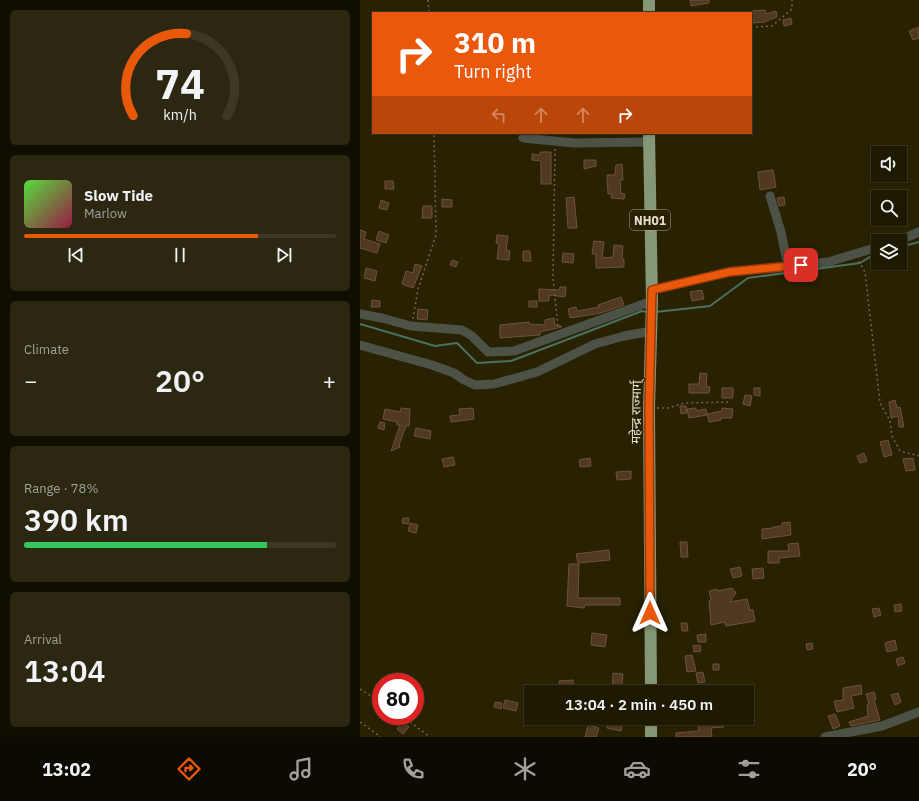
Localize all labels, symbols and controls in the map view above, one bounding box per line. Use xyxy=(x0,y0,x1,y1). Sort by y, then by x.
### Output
text: 310 m xyxy=(454,24,536,61)
icon: right xyxy=(388,28,440,80)
text: 74 xyxy=(155,56,205,110)
text: Turn right xyxy=(454,60,532,83)
text: km/h xyxy=(163,104,197,123)
icon: left xyxy=(488,104,510,126)
icon: ahead xyxy=(530,104,552,126)
icon: ahead xyxy=(572,104,594,126)
icon: right xyxy=(614,104,636,126)
map controls xyxy=(871,146,907,270)
button: sound xyxy=(871,146,907,182)
text: Slow Tide xyxy=(84,186,153,205)
button: search xyxy=(871,190,907,226)
text: Marlow xyxy=(84,205,127,222)
road number: NH01 xyxy=(630,210,670,230)
button: layers xyxy=(871,234,907,270)
icon: previous xyxy=(65,244,87,266)
icon: pause xyxy=(169,244,191,266)
icon: next xyxy=(273,244,295,266)
pin xyxy=(784,248,818,282)
icon: arrive xyxy=(790,254,812,276)
text: Climate xyxy=(24,341,69,358)
text: 20° xyxy=(155,361,205,400)
text: − xyxy=(24,366,37,395)
text: + xyxy=(323,366,336,395)
street label: महेन्द्र राज्मार्ग् xyxy=(627,378,645,444)
text: Range · 78% xyxy=(24,480,98,497)
text: 390 km xyxy=(24,500,129,539)
position arrow xyxy=(629,592,671,634)
text: Arrival xyxy=(24,631,62,648)
text: 13:04 xyxy=(24,651,106,690)
speed limit sign: 80 xyxy=(372,673,424,725)
text: 13:04 · 2 min · 450 m xyxy=(565,695,713,714)
icon: directions xyxy=(175,755,203,783)
icon: music xyxy=(287,755,315,783)
icon: phone xyxy=(399,755,427,783)
icon: climate xyxy=(511,755,539,783)
icon: car xyxy=(623,755,651,783)
icon: filters xyxy=(735,755,763,783)
text: 13:02 xyxy=(42,758,91,781)
text: 20° xyxy=(847,758,877,781)

